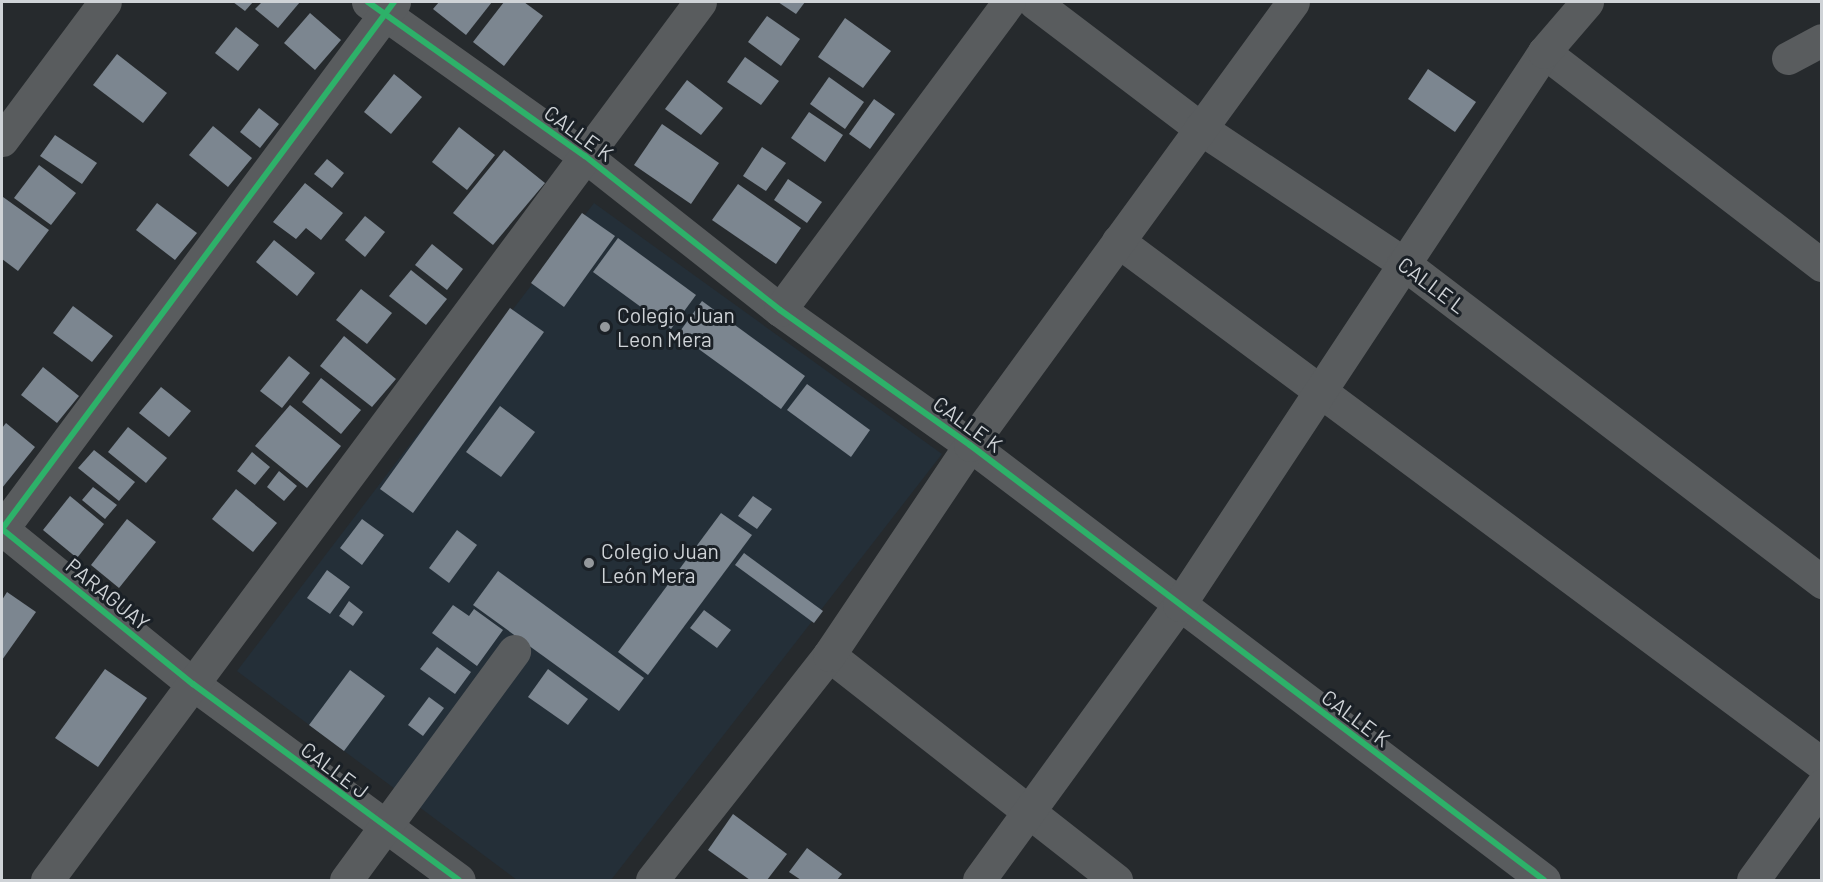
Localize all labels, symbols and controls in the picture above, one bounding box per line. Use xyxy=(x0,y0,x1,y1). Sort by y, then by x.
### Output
street label: CALLE K xyxy=(540,100,618,166)
street label: CALLE L xyxy=(1393,251,1471,319)
place label: Colegio Juan Leon Mera xyxy=(617,302,735,352)
marker: Colegio Juan Leon Mera xyxy=(598,320,612,334)
street label: CALLE K xyxy=(929,391,1007,457)
place label: Colegio Juan León Mera xyxy=(601,538,719,588)
street label: PARAGUAY xyxy=(61,553,155,635)
marker: Colegio Juan León Mera xyxy=(582,556,596,570)
street label: CALLE K xyxy=(1317,684,1395,752)
street label: CALLE J xyxy=(296,736,374,804)

